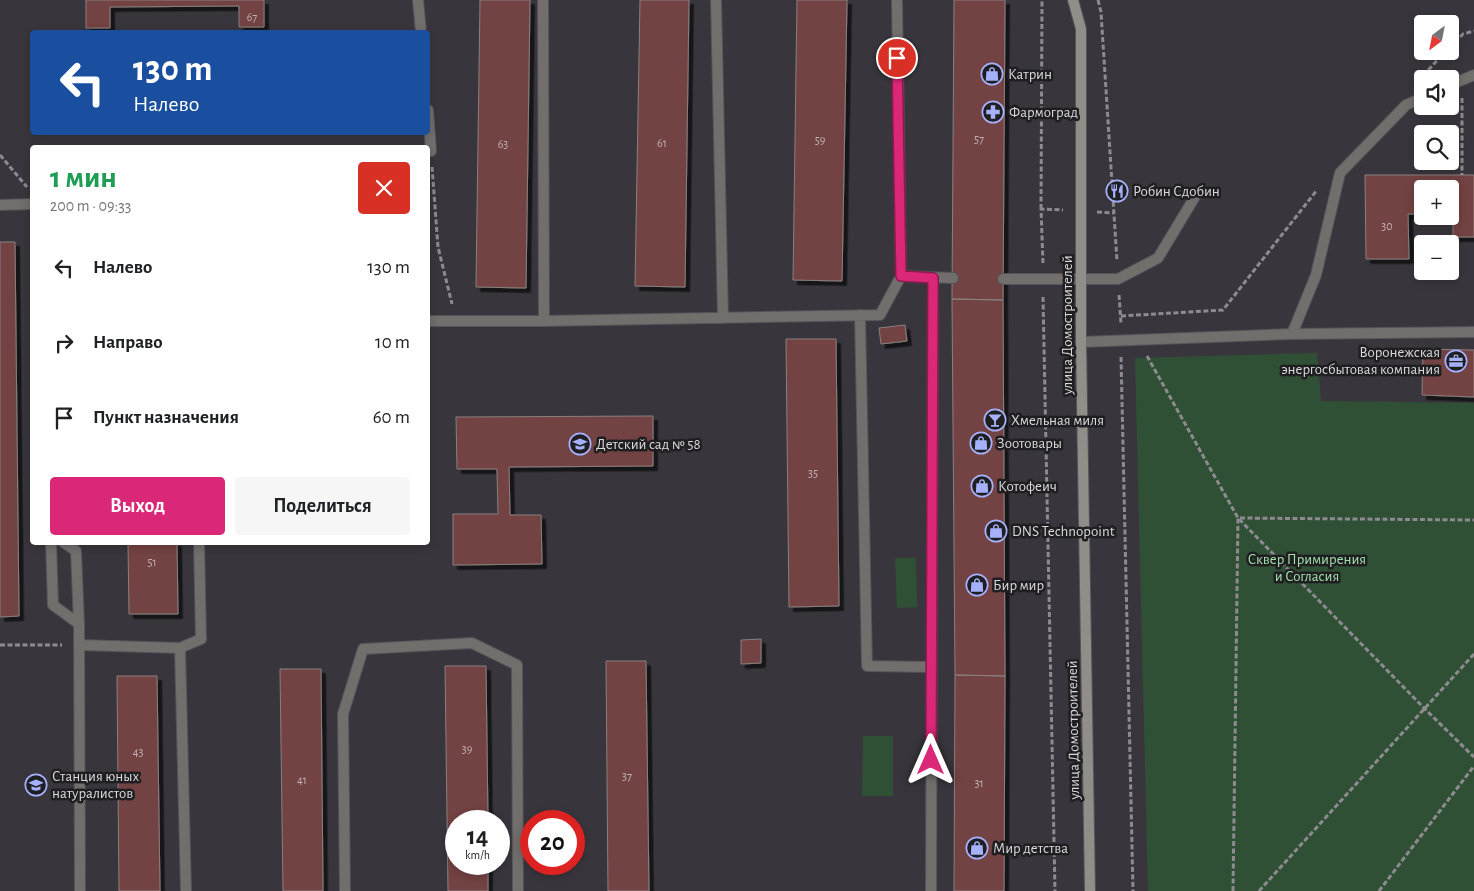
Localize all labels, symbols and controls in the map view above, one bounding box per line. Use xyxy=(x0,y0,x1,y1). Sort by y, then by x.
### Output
house number: 67 xyxy=(247,11,257,23)
north arrow xyxy=(1414,15,1459,60)
map controls xyxy=(1414,15,1459,280)
pin xyxy=(876,37,918,79)
icon: arrive xyxy=(883,44,911,72)
icon: left xyxy=(50,50,115,115)
text: 130 m xyxy=(133,52,212,87)
shop icon: Катрин xyxy=(980,62,1004,86)
place label: Катрин xyxy=(1008,67,1052,82)
button: sound xyxy=(1414,70,1459,115)
text: Налево xyxy=(133,93,199,115)
pharmacy icon: Фармоград xyxy=(981,100,1005,124)
place label: Фармоград xyxy=(1009,105,1078,120)
button: search xyxy=(1414,125,1459,170)
house number: 57 xyxy=(974,133,984,145)
house number: 59 xyxy=(815,134,826,146)
house number: 61 xyxy=(657,137,667,149)
house number: 63 xyxy=(498,138,508,150)
button: close xyxy=(358,162,410,214)
text: 1 мин xyxy=(50,163,117,193)
restaurant icon: Робин Сдобин xyxy=(1105,179,1129,203)
button: + xyxy=(1414,180,1459,225)
place label: Робин Сдобин xyxy=(1133,184,1220,199)
text: 200 m · 09:33 xyxy=(50,198,131,214)
house number: 30 xyxy=(1381,220,1393,232)
button: − xyxy=(1414,235,1459,280)
icon: left xyxy=(50,254,78,282)
street label: улица Домостроителей xyxy=(1060,255,1075,396)
text: Налево xyxy=(93,258,152,277)
text: 130 m xyxy=(367,258,410,277)
icon: right xyxy=(50,329,78,357)
text: Направо xyxy=(93,333,163,352)
text: 10 m xyxy=(375,333,410,352)
place label: Воронежская энергосбытовая компания xyxy=(1281,345,1440,377)
office icon: Воронежская энергосбытовая компания xyxy=(1444,349,1468,373)
icon: arrive xyxy=(50,404,78,432)
text: Пункт назначения xyxy=(93,408,239,427)
text: 60 m xyxy=(373,408,410,427)
bar icon: Хмельная миля xyxy=(983,408,1007,432)
place label: Хмельная миля xyxy=(1011,413,1104,428)
shop icon: Зоотовары xyxy=(969,431,993,455)
school or university icon: Детский сад № 58 xyxy=(568,432,592,456)
place label: Зоотовары xyxy=(997,436,1062,451)
place label: Детский сад № 58 xyxy=(596,437,701,452)
house number: 35 xyxy=(808,467,818,479)
shop icon: Котофеич xyxy=(970,474,994,498)
button: Выход xyxy=(50,477,225,535)
button: Поделиться xyxy=(235,477,410,535)
place label: Котофеич xyxy=(998,479,1057,494)
shop icon: DNS Technopoint xyxy=(984,519,1008,543)
place label: DNS Technopoint xyxy=(1012,524,1115,539)
park label: Сквер Примирения и Согласия xyxy=(1248,552,1366,584)
house number: 51 xyxy=(147,556,157,568)
shop icon: Бир мир xyxy=(965,573,989,597)
place label: Бир мир xyxy=(993,578,1045,593)
street label: улица Домостроителей xyxy=(1065,660,1082,801)
position arrow xyxy=(904,733,956,785)
house number: 39 xyxy=(462,743,473,755)
house number: 43 xyxy=(133,746,143,758)
place label: Станция юных натуралистов xyxy=(52,769,139,801)
house number: 37 xyxy=(622,770,632,782)
school or university icon: Станция юных натуралистов xyxy=(24,773,48,797)
house number: 41 xyxy=(297,774,307,786)
house number: 31 xyxy=(974,777,984,789)
speed limit sign: 20 xyxy=(520,810,585,875)
text: 14 xyxy=(467,824,488,849)
shop icon: Мир детства xyxy=(965,836,989,860)
place label: Мир детства xyxy=(993,841,1068,856)
text: km/h xyxy=(465,849,490,861)

